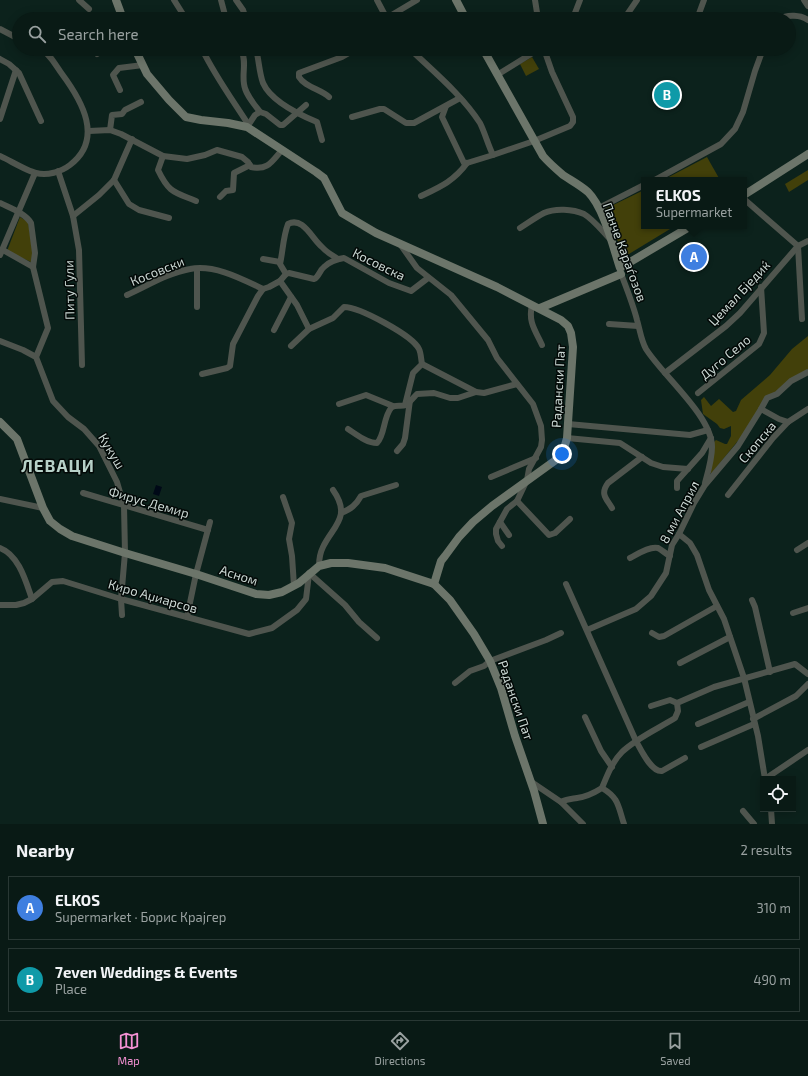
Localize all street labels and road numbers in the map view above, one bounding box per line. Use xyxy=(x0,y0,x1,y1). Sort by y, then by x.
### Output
street label: Панче Караѓозов xyxy=(600,200,650,304)
street label: Косовска xyxy=(350,244,408,284)
street label: Косовски xyxy=(128,253,186,289)
street label: Џемал Бједиќ xyxy=(705,257,773,329)
street label: Питу Гули xyxy=(60,260,78,320)
street label: Дуго Село xyxy=(696,331,754,383)
street label: Радански Пат xyxy=(548,343,568,428)
street label: Скопска xyxy=(735,418,779,466)
street label: Кукуш xyxy=(95,430,129,472)
street label: 8 ми Април xyxy=(656,478,702,546)
street label: Фирус Демир xyxy=(107,483,191,521)
street label: Асном xyxy=(218,561,260,589)
street label: Киро Аџиарсов xyxy=(106,576,200,616)
street label: Радански Пат xyxy=(495,658,537,743)

